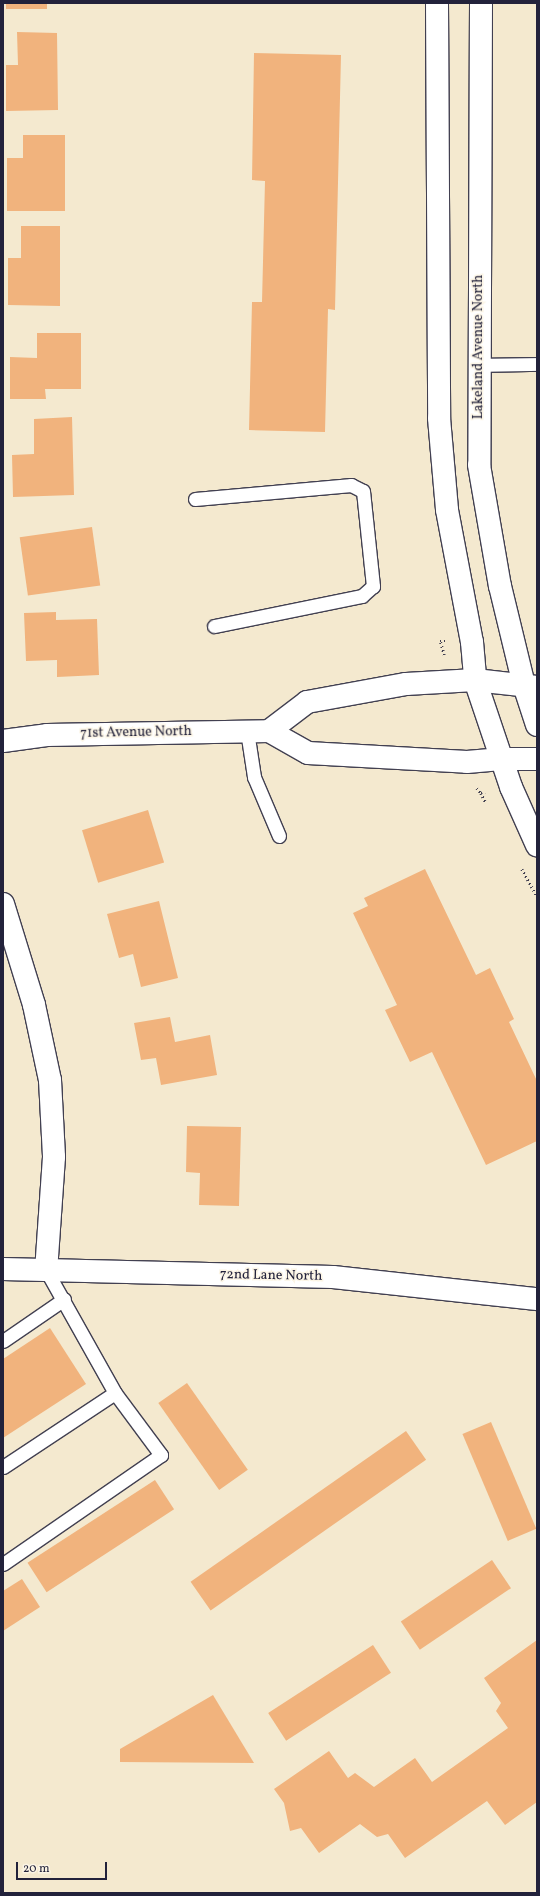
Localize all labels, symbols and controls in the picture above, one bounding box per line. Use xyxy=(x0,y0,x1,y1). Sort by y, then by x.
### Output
street label: Lakeland Avenue North xyxy=(471,275,487,419)
street label: 71st Avenue North xyxy=(80,724,192,742)
street label: 72nd Lane North xyxy=(220,1267,322,1285)
scale bar xyxy=(18,1854,109,1880)
text: 20 m xyxy=(23,1861,50,1877)

